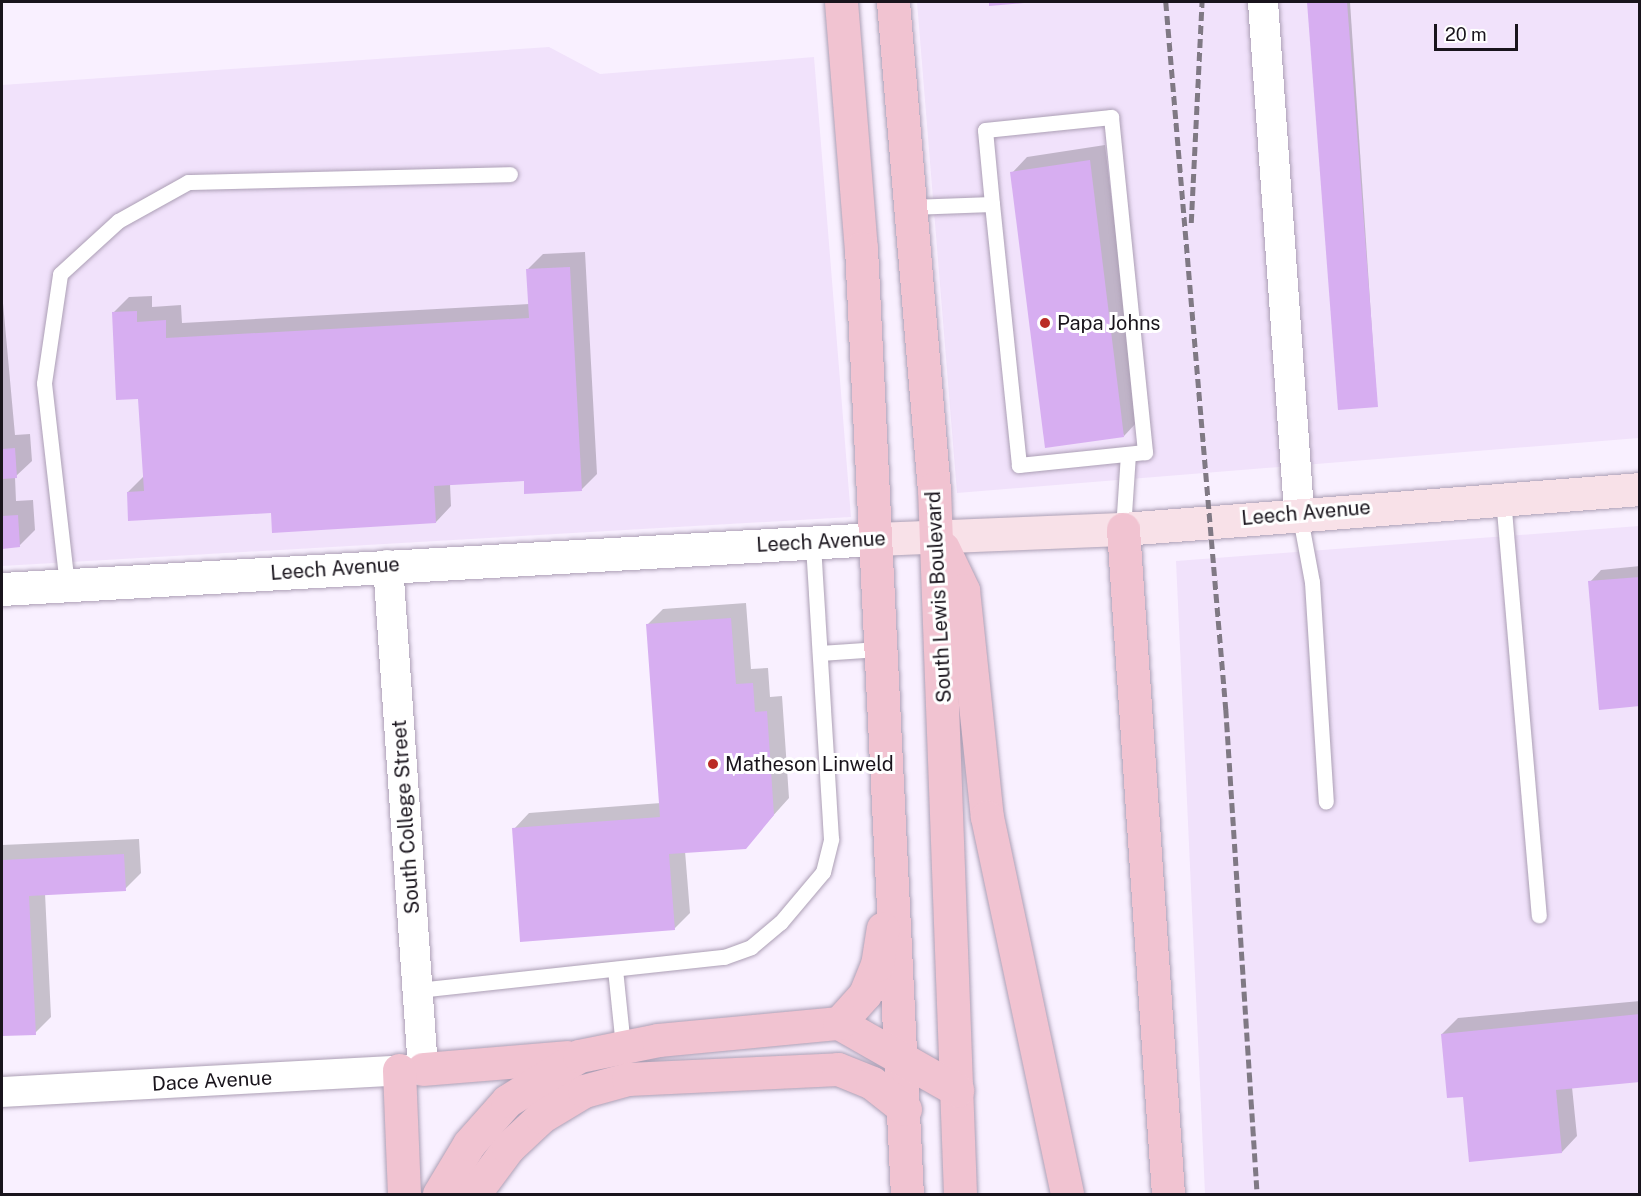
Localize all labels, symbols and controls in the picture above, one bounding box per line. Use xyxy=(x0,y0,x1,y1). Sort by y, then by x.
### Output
scale bar xyxy=(1437,12,1521,50)
text: 20 m xyxy=(1445,24,1487,45)
place label: Papa Johns xyxy=(1057,311,1160,335)
marker: Papa Johns xyxy=(1038,316,1052,330)
street label: South Lewis Boulevard xyxy=(921,491,957,703)
street label: Leech Avenue xyxy=(1240,495,1372,531)
street label: Leech Avenue xyxy=(756,527,886,557)
street label: Leech Avenue xyxy=(270,553,400,585)
street label: South College Street xyxy=(387,719,425,915)
place label: Matheson Linweld xyxy=(725,752,894,776)
marker: Matheson Linweld xyxy=(706,757,720,771)
street label: Dace Avenue xyxy=(151,1066,273,1096)

